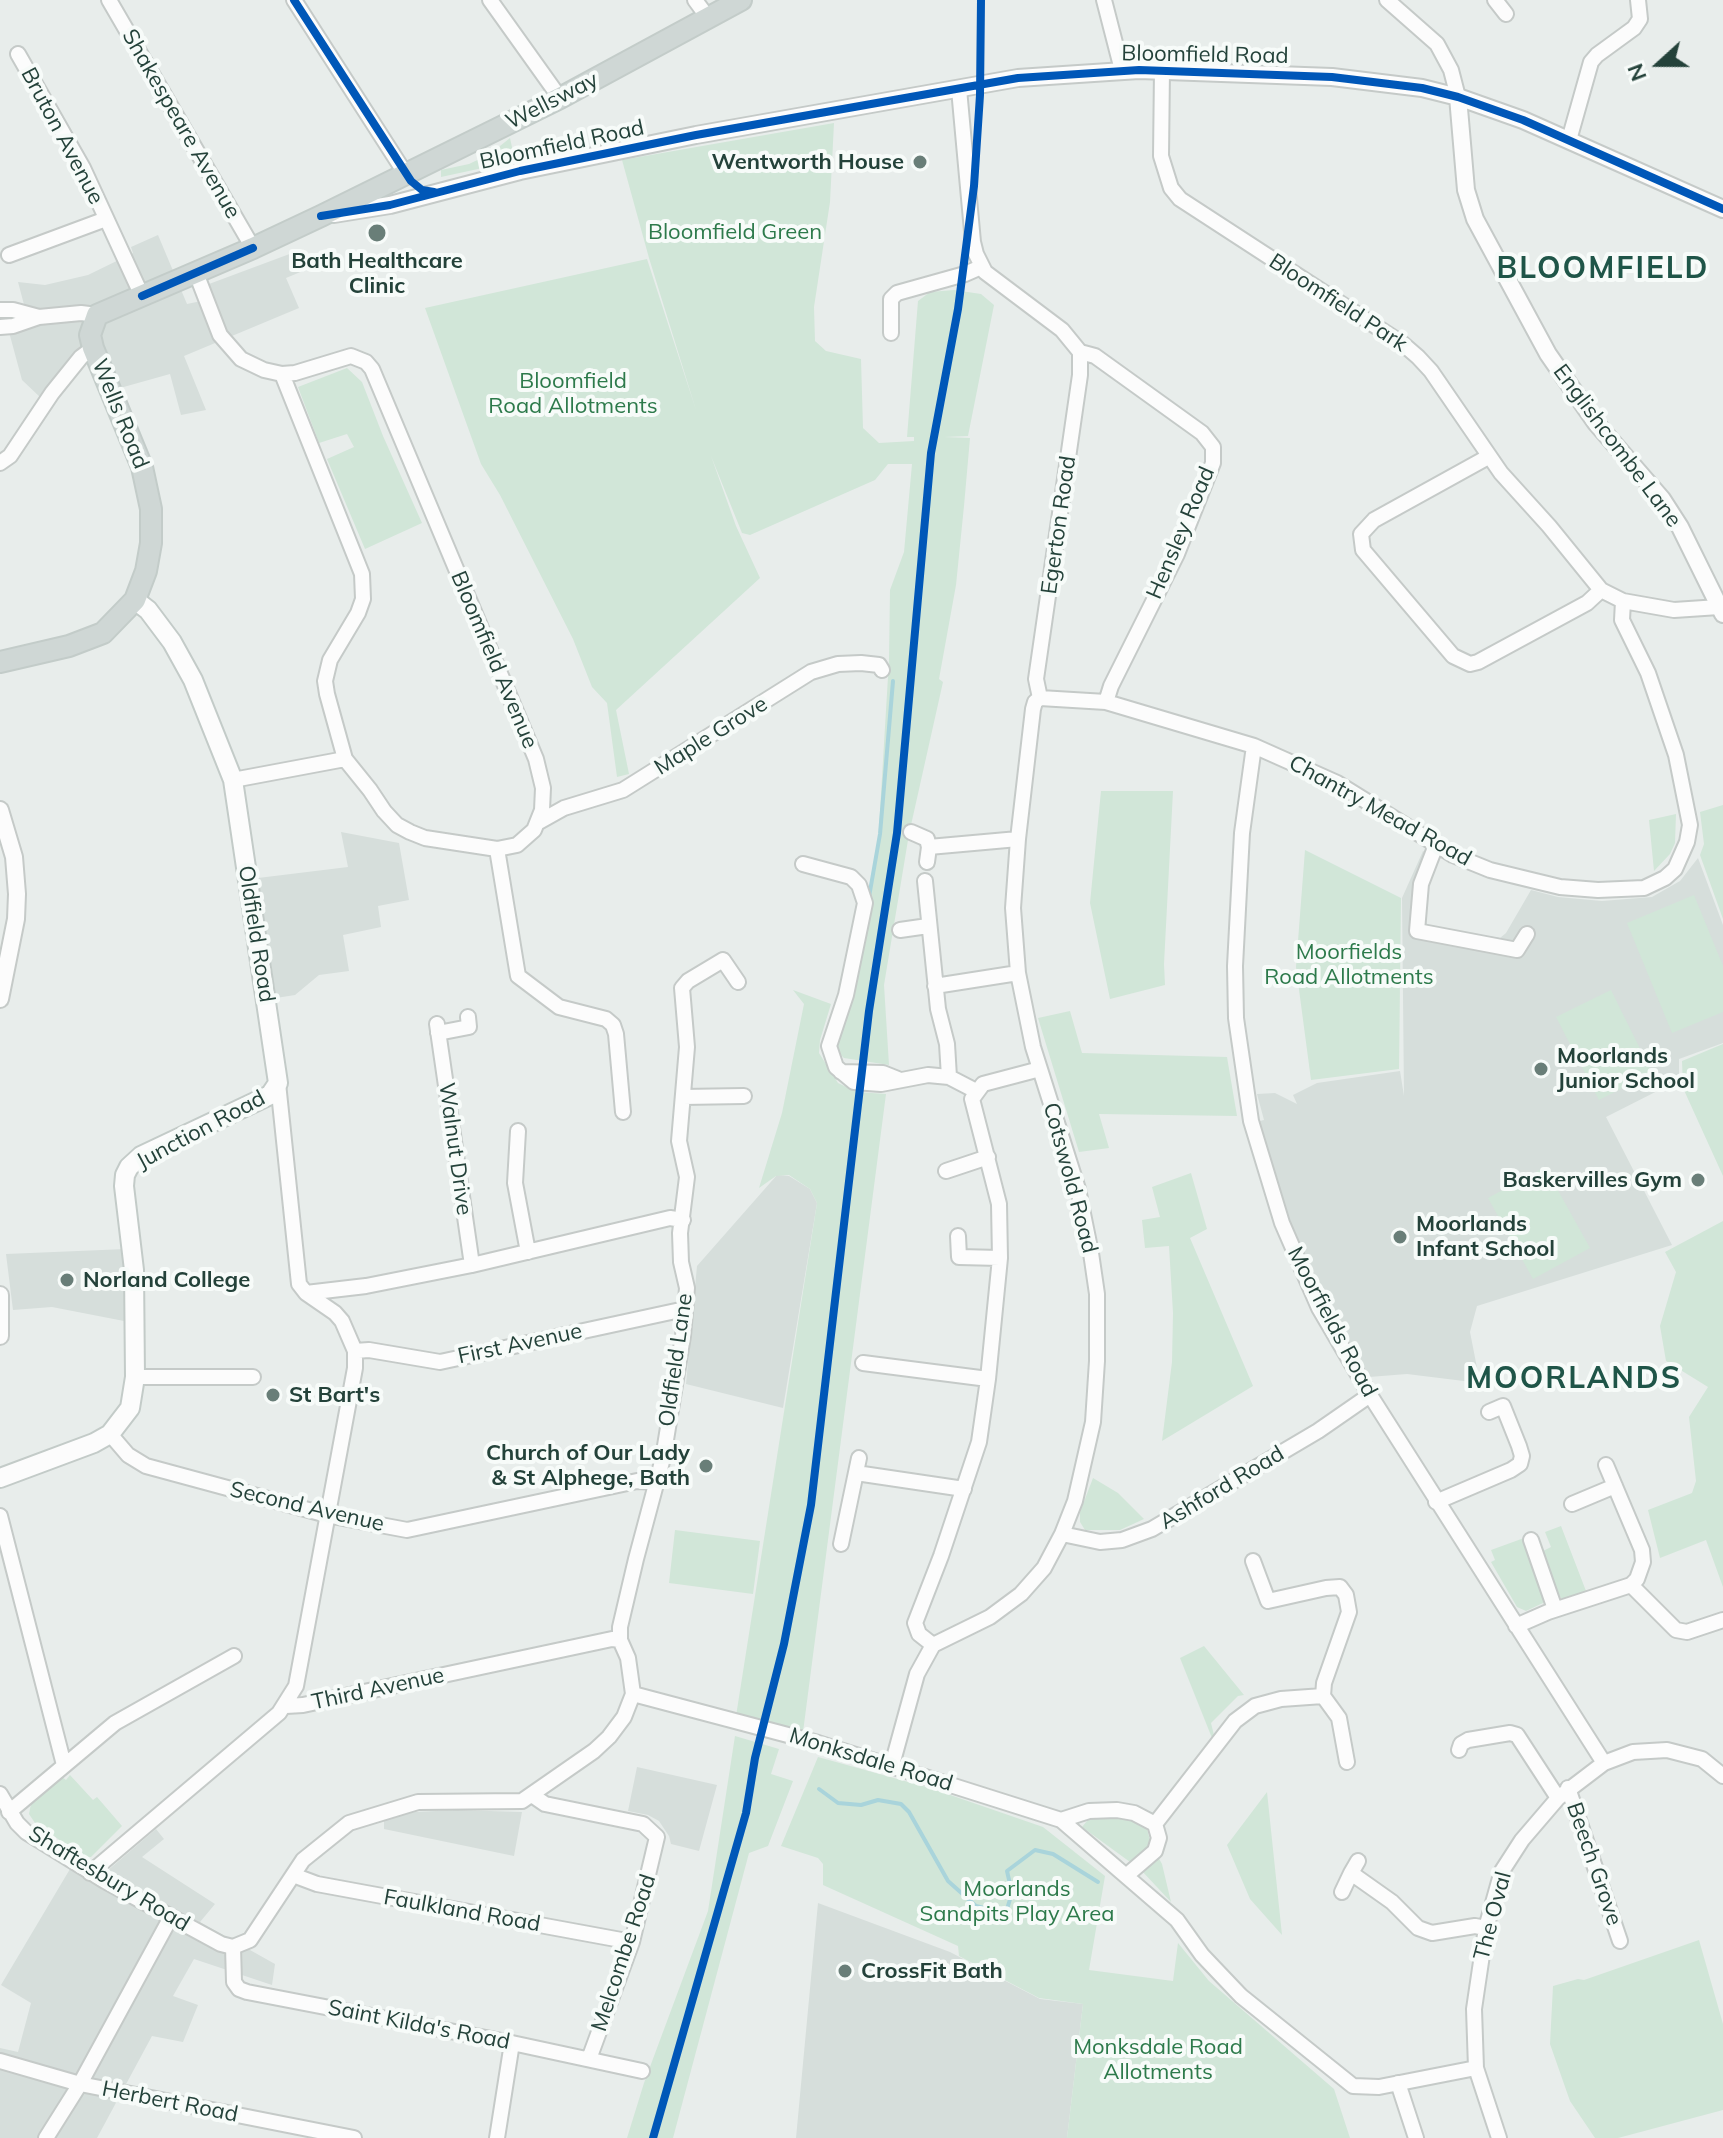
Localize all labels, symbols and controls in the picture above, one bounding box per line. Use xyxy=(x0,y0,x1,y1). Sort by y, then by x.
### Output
north arrow xyxy=(1619,24,1699,104)
street label: Shakespeare Avenue xyxy=(116,25,246,223)
street label: Bloomfield Road xyxy=(1121,40,1289,70)
text: N xyxy=(1621,60,1653,85)
street label: Bruton Avenue xyxy=(15,63,109,209)
street label: Wellsway xyxy=(501,67,603,135)
street label: Bloomfield Road xyxy=(477,115,647,175)
place label: Wentworth House xyxy=(712,149,904,175)
marker: Wentworth House xyxy=(911,153,929,171)
park label: Bloomfield Green xyxy=(648,219,822,245)
marker: Bath Healthcare Clinic xyxy=(366,222,388,244)
place label: Bath Healthcare Clinic xyxy=(291,248,463,300)
street label: Bloomfield Park xyxy=(1264,248,1412,358)
district label: BLOOMFIELD xyxy=(1497,251,1709,287)
street label: Wells Road xyxy=(86,355,154,473)
street label: Englishcombe Lane xyxy=(1547,359,1687,533)
park label: Bloomfield Road Allotments xyxy=(488,368,658,420)
street label: Egerton Road xyxy=(1036,454,1082,596)
street label: Hensley Road xyxy=(1141,463,1221,603)
street label: Bloomfield Avenue xyxy=(445,567,543,753)
street label: Maple Grove xyxy=(650,691,772,781)
street label: Chantry Mead Road xyxy=(1284,750,1476,872)
street label: Oldfield Road xyxy=(232,864,280,1004)
park label: Moorfields Road Allotments xyxy=(1264,939,1434,990)
place label: Moorlands Junior School xyxy=(1557,1043,1695,1094)
marker: Moorlands Junior School xyxy=(1532,1060,1550,1078)
street label: Walnut Drive xyxy=(433,1081,477,1217)
street label: Junction Road xyxy=(132,1085,270,1175)
street label: Cotswold Road xyxy=(1037,1100,1103,1256)
place label: Baskervilles Gym xyxy=(1503,1167,1682,1193)
marker: Baskervilles Gym xyxy=(1689,1171,1707,1189)
place label: Moorlands Infant School xyxy=(1416,1211,1555,1262)
marker: Moorlands Infant School xyxy=(1391,1228,1409,1246)
street label: Moorfields Road xyxy=(1281,1242,1383,1402)
place label: Norland College xyxy=(83,1267,250,1293)
marker: Norland College xyxy=(58,1271,76,1289)
street label: Oldfield Lane xyxy=(654,1292,698,1428)
street label: First Avenue xyxy=(455,1318,585,1370)
district label: MOORLANDS xyxy=(1466,1361,1682,1397)
place label: St Bart's xyxy=(289,1382,380,1408)
marker: St Bart's xyxy=(264,1386,282,1404)
place label: Church of Our Lady & St Alphege, Bath xyxy=(486,1440,690,1492)
street label: Ashford Road xyxy=(1155,1441,1289,1535)
marker: Church of Our Lady & St Alphege, Bath xyxy=(697,1457,715,1475)
street label: Second Avenue xyxy=(227,1476,387,1538)
street label: Third Avenue xyxy=(309,1662,447,1716)
street label: Monksdale Road xyxy=(786,1723,956,1797)
street label: Beech Grove xyxy=(1561,1799,1627,1929)
street label: Shaftesbury Road xyxy=(24,1821,194,1937)
street label: The Oval xyxy=(1469,1869,1517,1963)
street label: Melcombe Road xyxy=(586,1871,662,2035)
park label: Moorlands Sandpits Play Area xyxy=(919,1876,1115,1928)
street label: Faulkland Road xyxy=(382,1884,542,1938)
place label: CrossFit Bath xyxy=(861,1958,1003,1984)
marker: CrossFit Bath xyxy=(836,1962,854,1980)
street label: Saint Kilda's Road xyxy=(326,1994,512,2056)
park label: Monksdale Road Allotments xyxy=(1073,2034,1243,2086)
street label: Herbert Road xyxy=(100,2076,240,2128)

